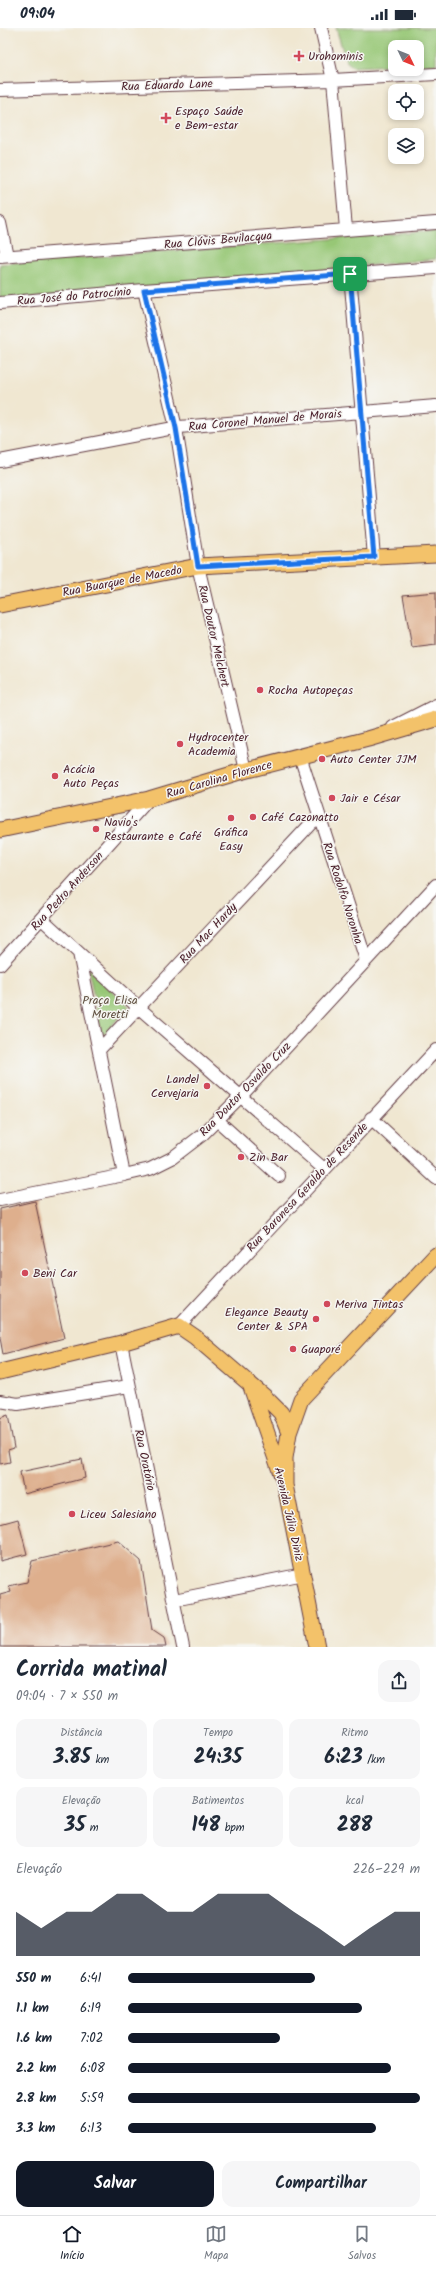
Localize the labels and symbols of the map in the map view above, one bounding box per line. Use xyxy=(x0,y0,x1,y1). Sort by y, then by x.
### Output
north arrow xyxy=(388,40,424,76)
place label: Urohominis xyxy=(308,47,363,66)
marker: Urohominis xyxy=(293,50,305,62)
street label: Rua Eduardo Lane xyxy=(121,74,214,97)
place label: Espaço Saúde e Bem-estar xyxy=(175,102,244,135)
marker: Espaço Saúde e Bem-estar xyxy=(160,112,172,124)
street label: Rua Clóvis Bevilacqua xyxy=(163,226,273,255)
pin xyxy=(333,257,367,291)
street label: Rua José do Patrocínio xyxy=(16,282,132,311)
street label: Rua Coronel Manuel de Morais xyxy=(188,404,343,437)
street label: Rua Buarque de Macedo xyxy=(61,561,183,602)
street label: Rua Doutor Melchert xyxy=(192,583,235,690)
place label: Rocha Autopeças xyxy=(268,681,353,700)
marker: Rocha Autopeças xyxy=(255,685,265,695)
place label: Hydrocenter Academia xyxy=(188,728,249,761)
marker: Hydrocenter Academia xyxy=(175,739,185,749)
place label: Auto Center JJM xyxy=(330,750,417,769)
marker: Auto Center JJM xyxy=(317,754,327,764)
street label: Rua Carolina Florence xyxy=(164,755,275,804)
place label: Acácia Auto Peças xyxy=(63,760,119,793)
marker: Acácia Auto Peças xyxy=(50,771,60,781)
place label: Jair e César xyxy=(340,789,401,808)
marker: Jair e César xyxy=(327,793,337,803)
place label: Café Cazonatto xyxy=(261,808,339,827)
marker: Café Cazonatto xyxy=(248,812,258,822)
place label: Navio's Restaurante e Café xyxy=(104,813,202,846)
marker: Gráfica Easy xyxy=(226,813,236,823)
place label: Gráfica Easy xyxy=(214,823,249,856)
marker: Navio's Restaurante e Café xyxy=(91,824,101,834)
street label: Rua Rodolfo Noronha xyxy=(317,840,368,947)
street label: Rua Pedro Anderson xyxy=(26,847,108,935)
street label: Rua Mac Hardy xyxy=(175,898,242,968)
park label: Praça Elisa Moretti xyxy=(82,991,138,1024)
street label: Rua Doutor Osvaldo Cruz xyxy=(195,1038,296,1141)
place label: Landel Cervejaria xyxy=(151,1070,199,1103)
marker: Landel Cervejaria xyxy=(202,1081,212,1091)
street label: Rua Baronesa Geraldo de Resende xyxy=(242,1118,373,1257)
place label: Zin Bar xyxy=(249,1148,289,1167)
marker: Zin Bar xyxy=(236,1152,246,1162)
place label: Beni Car xyxy=(33,1264,78,1283)
marker: Beni Car xyxy=(20,1268,30,1278)
place label: Meriva Tintas xyxy=(335,1295,403,1314)
marker: Meriva Tintas xyxy=(322,1299,332,1309)
place label: Elegance Beauty Center & SPA xyxy=(225,1303,308,1336)
marker: Elegance Beauty Center & SPA xyxy=(311,1314,321,1324)
place label: Guaporé xyxy=(301,1340,341,1359)
marker: Guaporé xyxy=(288,1344,298,1354)
street label: Rua Oratório xyxy=(129,1428,160,1493)
street label: Avenida Júlio Diniz xyxy=(268,1465,309,1563)
place label: Liceu Salesiano xyxy=(80,1505,157,1524)
marker: Liceu Salesiano xyxy=(67,1509,77,1519)

